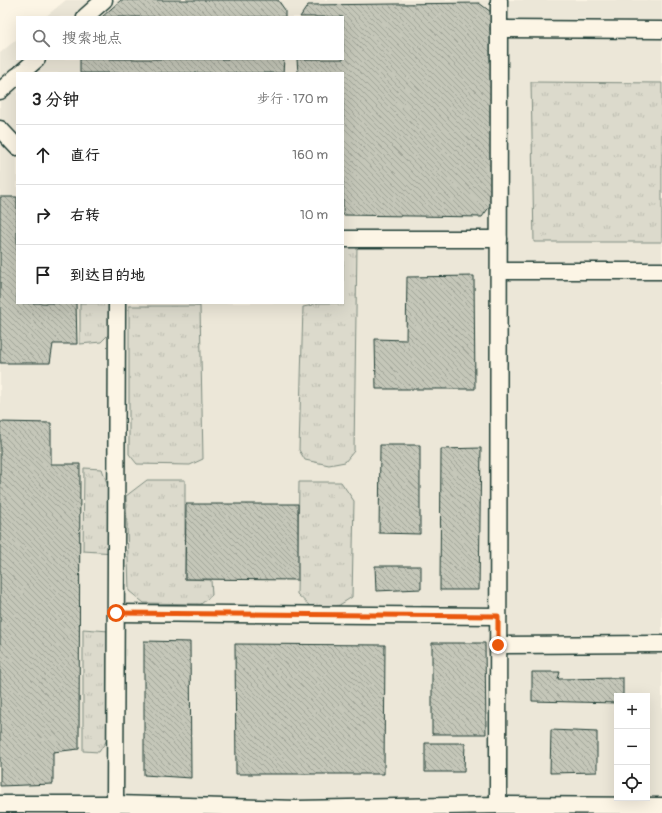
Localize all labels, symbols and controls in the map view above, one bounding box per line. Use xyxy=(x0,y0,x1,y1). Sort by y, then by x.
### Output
search box xyxy=(16,16,344,60)
icon: search xyxy=(30,27,52,49)
text: 搜索地点 xyxy=(62,29,122,48)
text: 3 分钟 xyxy=(32,89,79,110)
text: 步行 · 170 m xyxy=(257,91,328,107)
icon: ahead xyxy=(32,144,54,166)
text: 直行 xyxy=(70,146,100,165)
text: 160 m xyxy=(292,147,328,163)
icon: right xyxy=(32,204,54,226)
text: 右转 xyxy=(70,206,100,225)
text: 10 m xyxy=(300,207,328,223)
icon: arrive xyxy=(32,264,54,286)
text: 到达目的地 xyxy=(70,266,145,285)
route start xyxy=(107,604,125,622)
route end xyxy=(489,636,507,654)
map controls xyxy=(614,693,650,801)
button: + xyxy=(614,693,650,729)
button: − xyxy=(614,729,650,765)
button: locate xyxy=(614,765,650,801)

